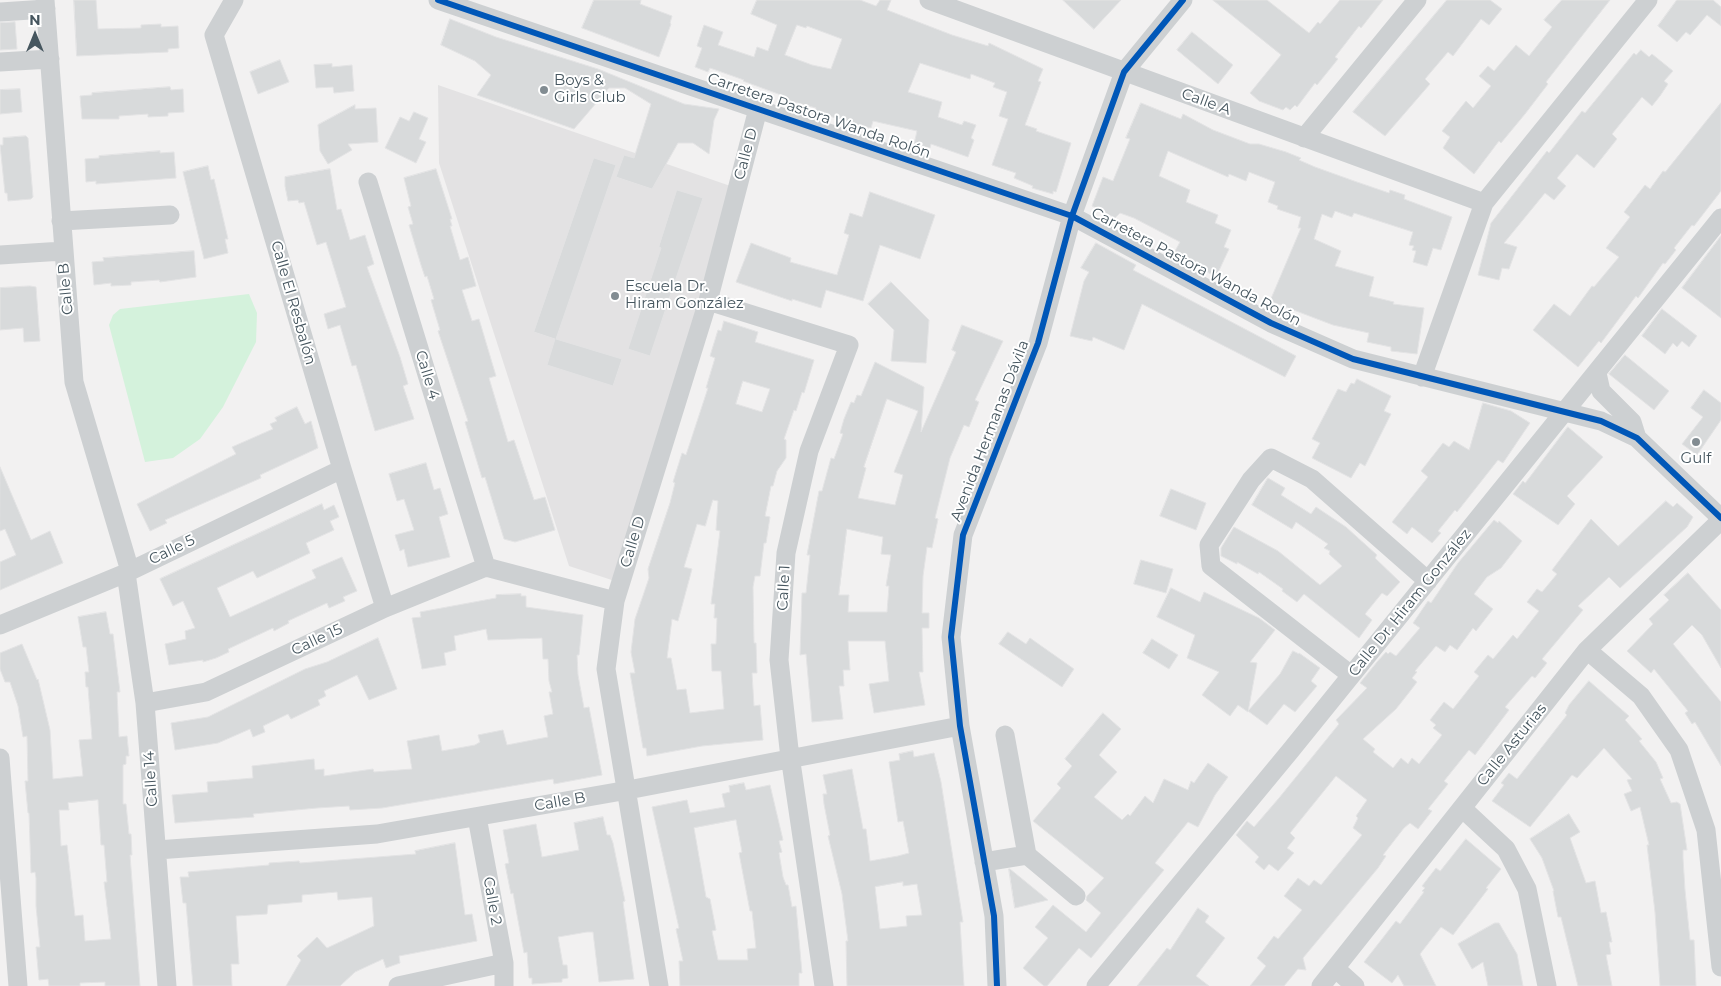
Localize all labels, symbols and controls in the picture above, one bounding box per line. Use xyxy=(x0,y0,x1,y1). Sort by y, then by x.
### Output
north arrow xyxy=(10,10,60,60)
text: N xyxy=(29,11,41,29)
street label: Carretera Pastora Wanda Rolón xyxy=(705,69,933,163)
place label: Boys & Girls Club xyxy=(554,72,626,107)
marker: Boys & Girls Club xyxy=(538,84,550,96)
street label: Calle A xyxy=(1179,85,1233,119)
street label: Calle D xyxy=(730,126,762,182)
street label: Carretera Pastora Wanda Rolón xyxy=(1088,204,1304,330)
street label: Calle El Resbalón xyxy=(267,239,319,367)
street label: Calle B xyxy=(55,262,77,316)
place label: Escuela Dr. Hiram González xyxy=(625,278,744,313)
marker: Escuela Dr. Hiram González xyxy=(609,290,621,302)
street label: Avenida Hermanas Dávila xyxy=(947,338,1033,524)
street label: Calle 4 xyxy=(411,348,443,402)
marker: Gulf xyxy=(1690,436,1702,448)
place label: Gulf xyxy=(1681,450,1711,468)
street label: Calle D xyxy=(617,514,649,570)
street label: Calle Dr. Hiram González xyxy=(1345,526,1475,680)
street label: Calle 5 xyxy=(146,531,198,569)
street label: Calle 1 xyxy=(774,565,794,611)
street label: Calle 15 xyxy=(289,620,345,660)
street label: Calle Asturias xyxy=(1473,700,1551,790)
street label: Calle 14 xyxy=(140,751,162,807)
street label: Calle B xyxy=(533,789,587,815)
street label: Calle 2 xyxy=(479,875,505,927)

